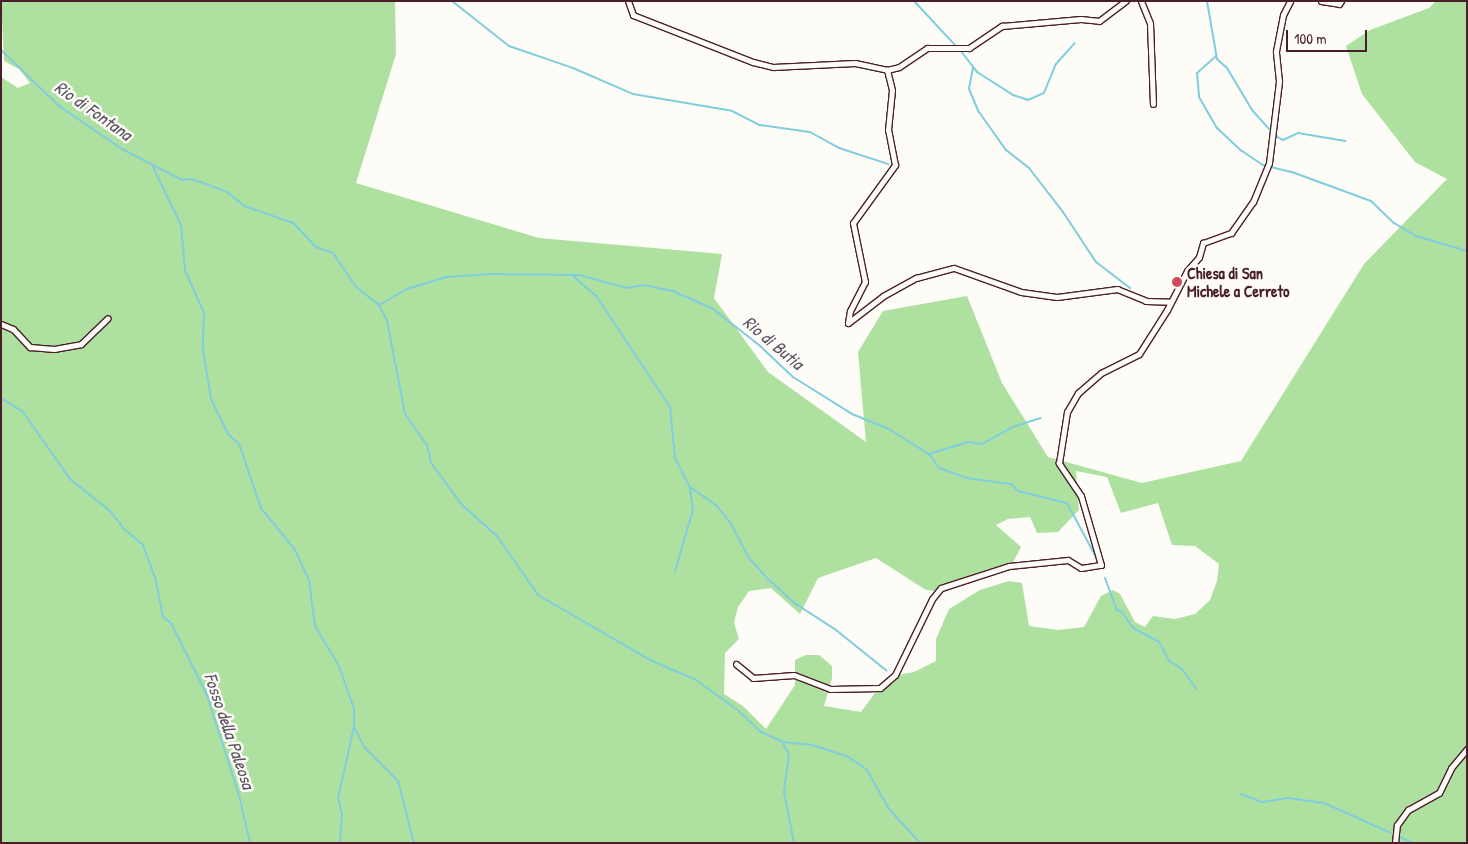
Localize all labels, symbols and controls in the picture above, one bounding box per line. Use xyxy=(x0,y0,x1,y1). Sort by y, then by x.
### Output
scale bar xyxy=(1288,20,1369,52)
text: 100 m xyxy=(1294,28,1327,49)
water label: Rio di Fontana xyxy=(50,77,136,145)
place label: Chiesa di San Michele a Cerreto xyxy=(1187,263,1289,301)
marker: Chiesa di San Michele a Cerreto xyxy=(1171,276,1183,288)
water label: Rio di Butia xyxy=(738,311,808,375)
water label: Fosso della Paleosa xyxy=(199,670,259,792)

